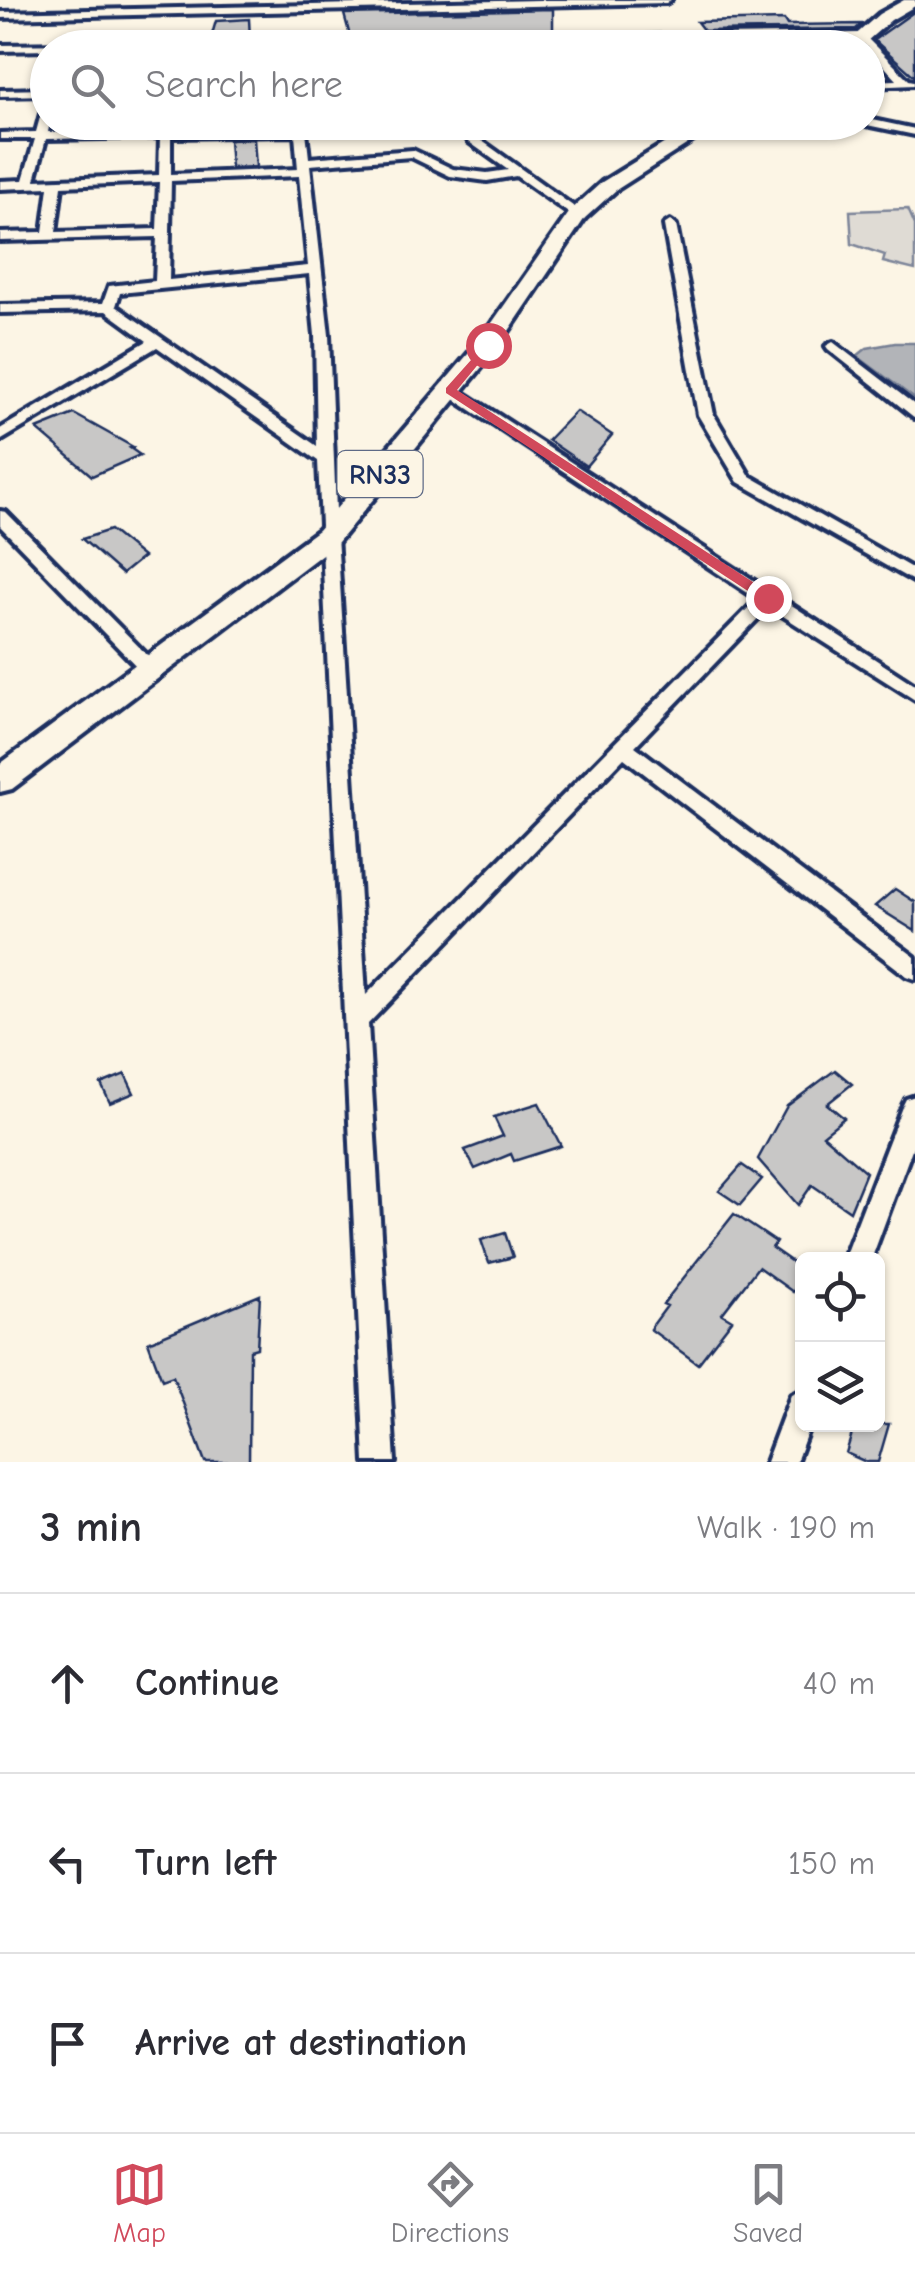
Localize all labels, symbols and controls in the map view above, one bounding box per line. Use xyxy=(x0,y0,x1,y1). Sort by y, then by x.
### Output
search box xyxy=(30,30,885,140)
icon: search xyxy=(65,58,120,113)
text: Search here xyxy=(145,63,343,107)
route start xyxy=(466,323,512,369)
road number: RN33 xyxy=(338,451,422,497)
route end xyxy=(746,576,792,622)
map controls xyxy=(795,1252,885,1432)
button: locate xyxy=(795,1252,885,1342)
button: layers xyxy=(795,1342,885,1432)
text: 3 min xyxy=(40,1503,142,1552)
text: Walk · 190 m xyxy=(697,1509,875,1546)
icon: ahead xyxy=(40,1656,95,1711)
text: Continue xyxy=(135,1661,279,1705)
text: 40 m xyxy=(803,1665,875,1702)
icon: left xyxy=(40,1836,95,1891)
text: Turn left xyxy=(135,1841,276,1885)
text: 150 m xyxy=(788,1845,875,1882)
icon: arrive xyxy=(40,2016,95,2071)
text: Arrive at destination xyxy=(135,2021,467,2065)
tab: Map xyxy=(112,2157,167,2249)
tab: Directions xyxy=(391,2157,509,2249)
tab: Saved xyxy=(733,2157,803,2249)

